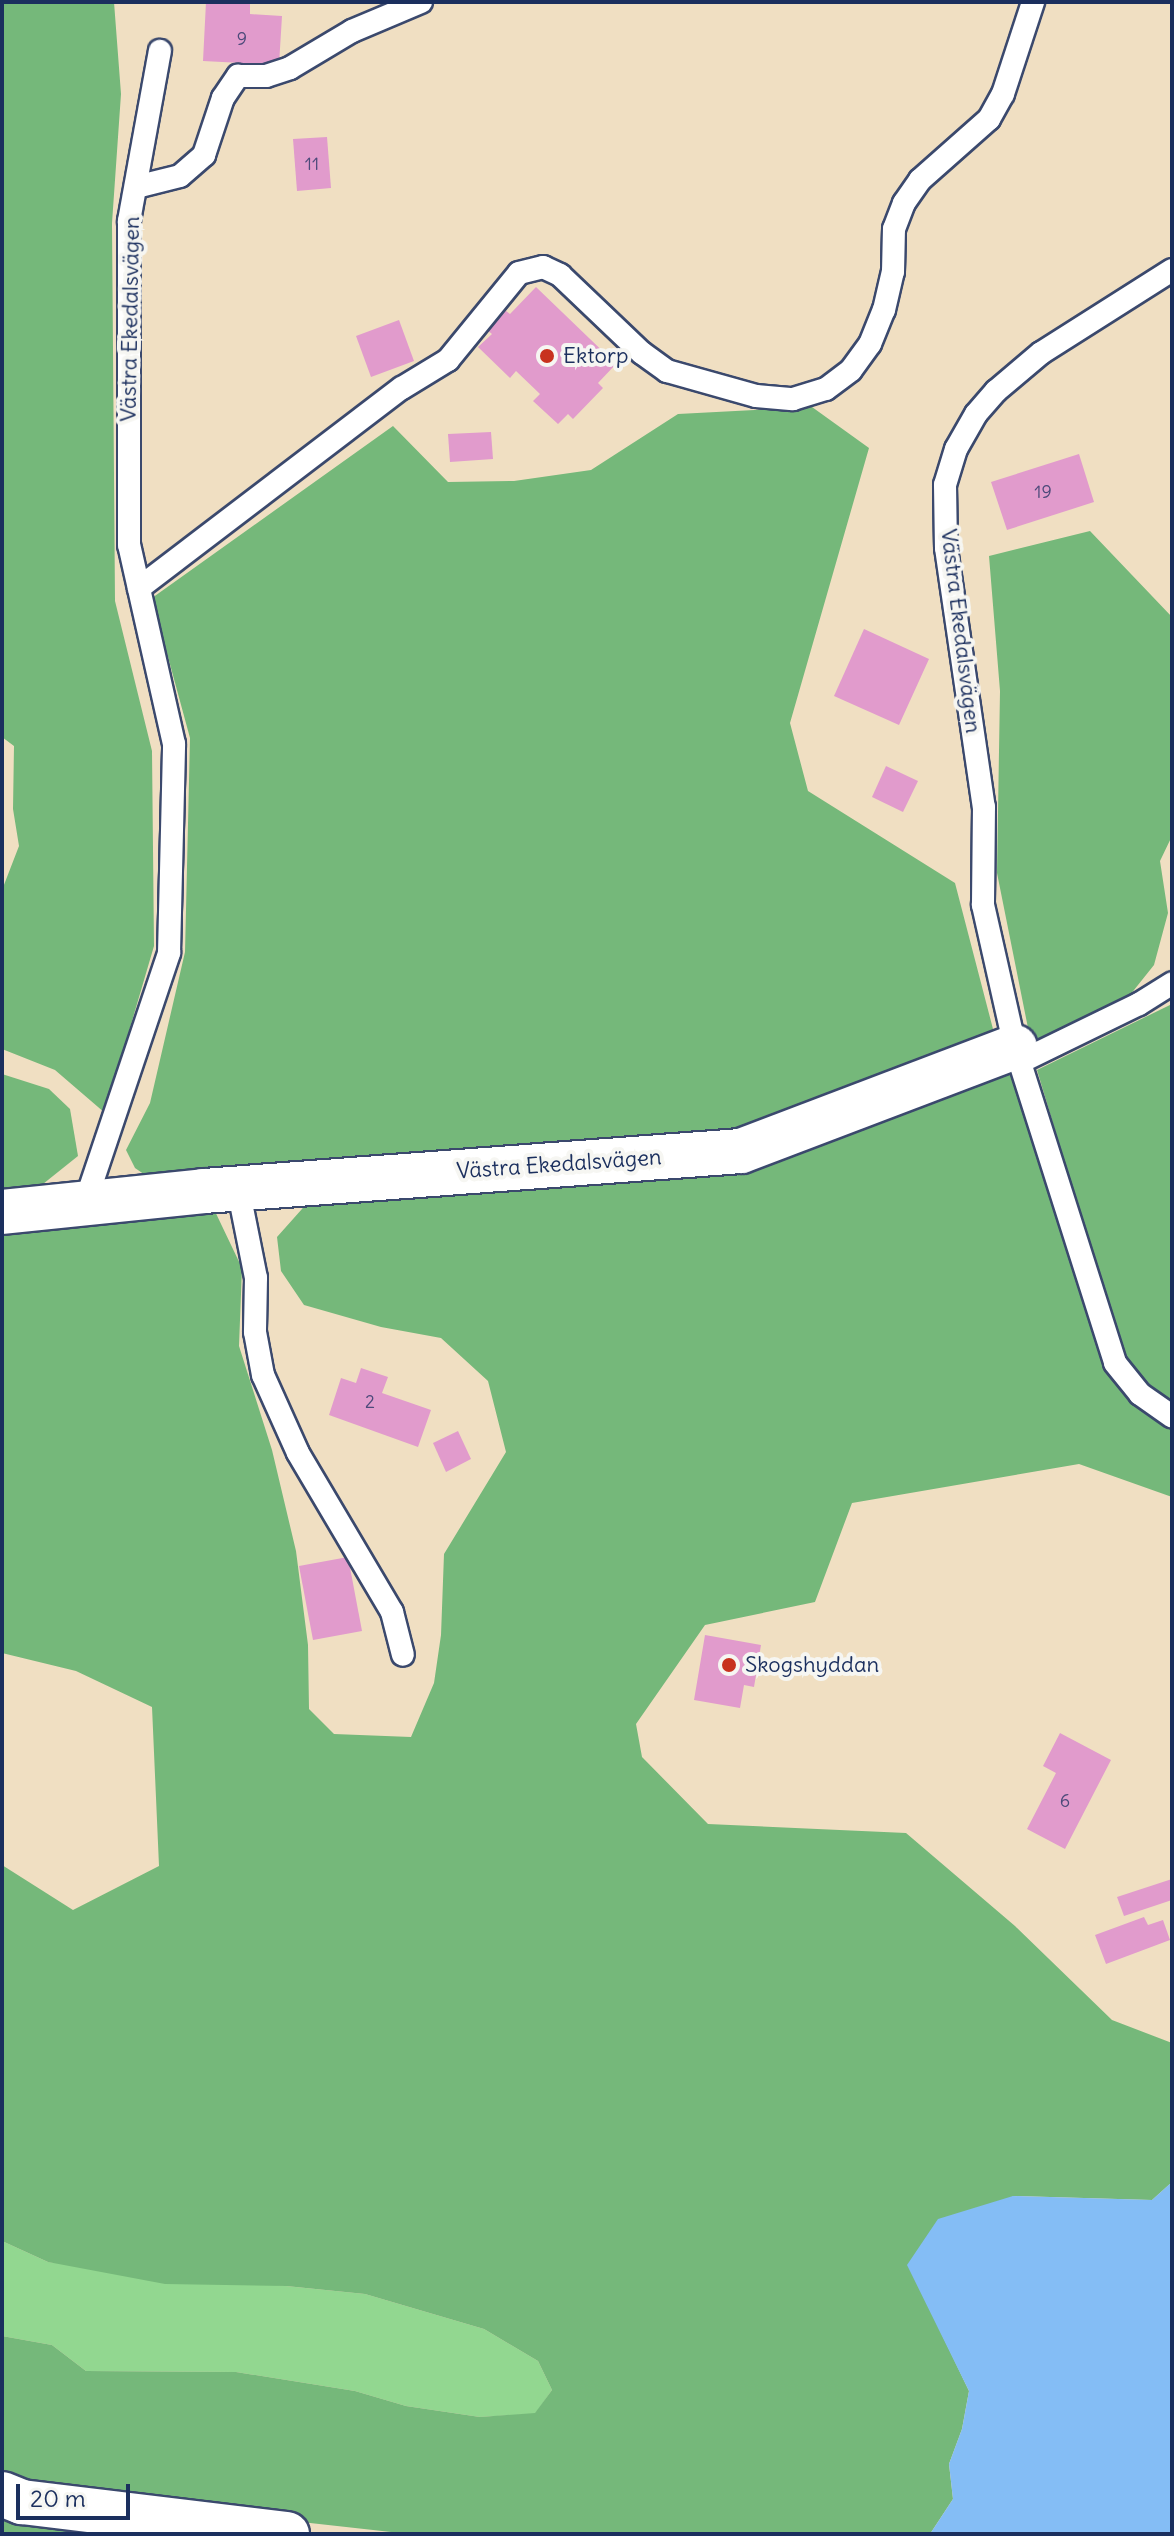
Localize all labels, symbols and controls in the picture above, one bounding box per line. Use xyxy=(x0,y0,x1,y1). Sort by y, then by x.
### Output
house number: 9 xyxy=(237,28,247,50)
house number: 11 xyxy=(305,153,319,175)
street label: Västra Ekedalsvägen xyxy=(115,216,145,422)
place label: Ektorp xyxy=(563,343,628,369)
marker: Ektorp xyxy=(538,347,556,365)
house number: 19 xyxy=(1034,481,1052,503)
street label: Västra Ekedalsvägen xyxy=(935,527,987,735)
street label: Västra Ekedalsvägen xyxy=(456,1144,662,1184)
house number: 2 xyxy=(365,1391,375,1413)
place label: Skogshyddan xyxy=(745,1652,879,1678)
marker: Skogshyddan xyxy=(720,1656,738,1674)
house number: 6 xyxy=(1060,1790,1070,1812)
scale bar xyxy=(20,2468,134,2518)
text: 20 m xyxy=(30,2483,86,2513)

